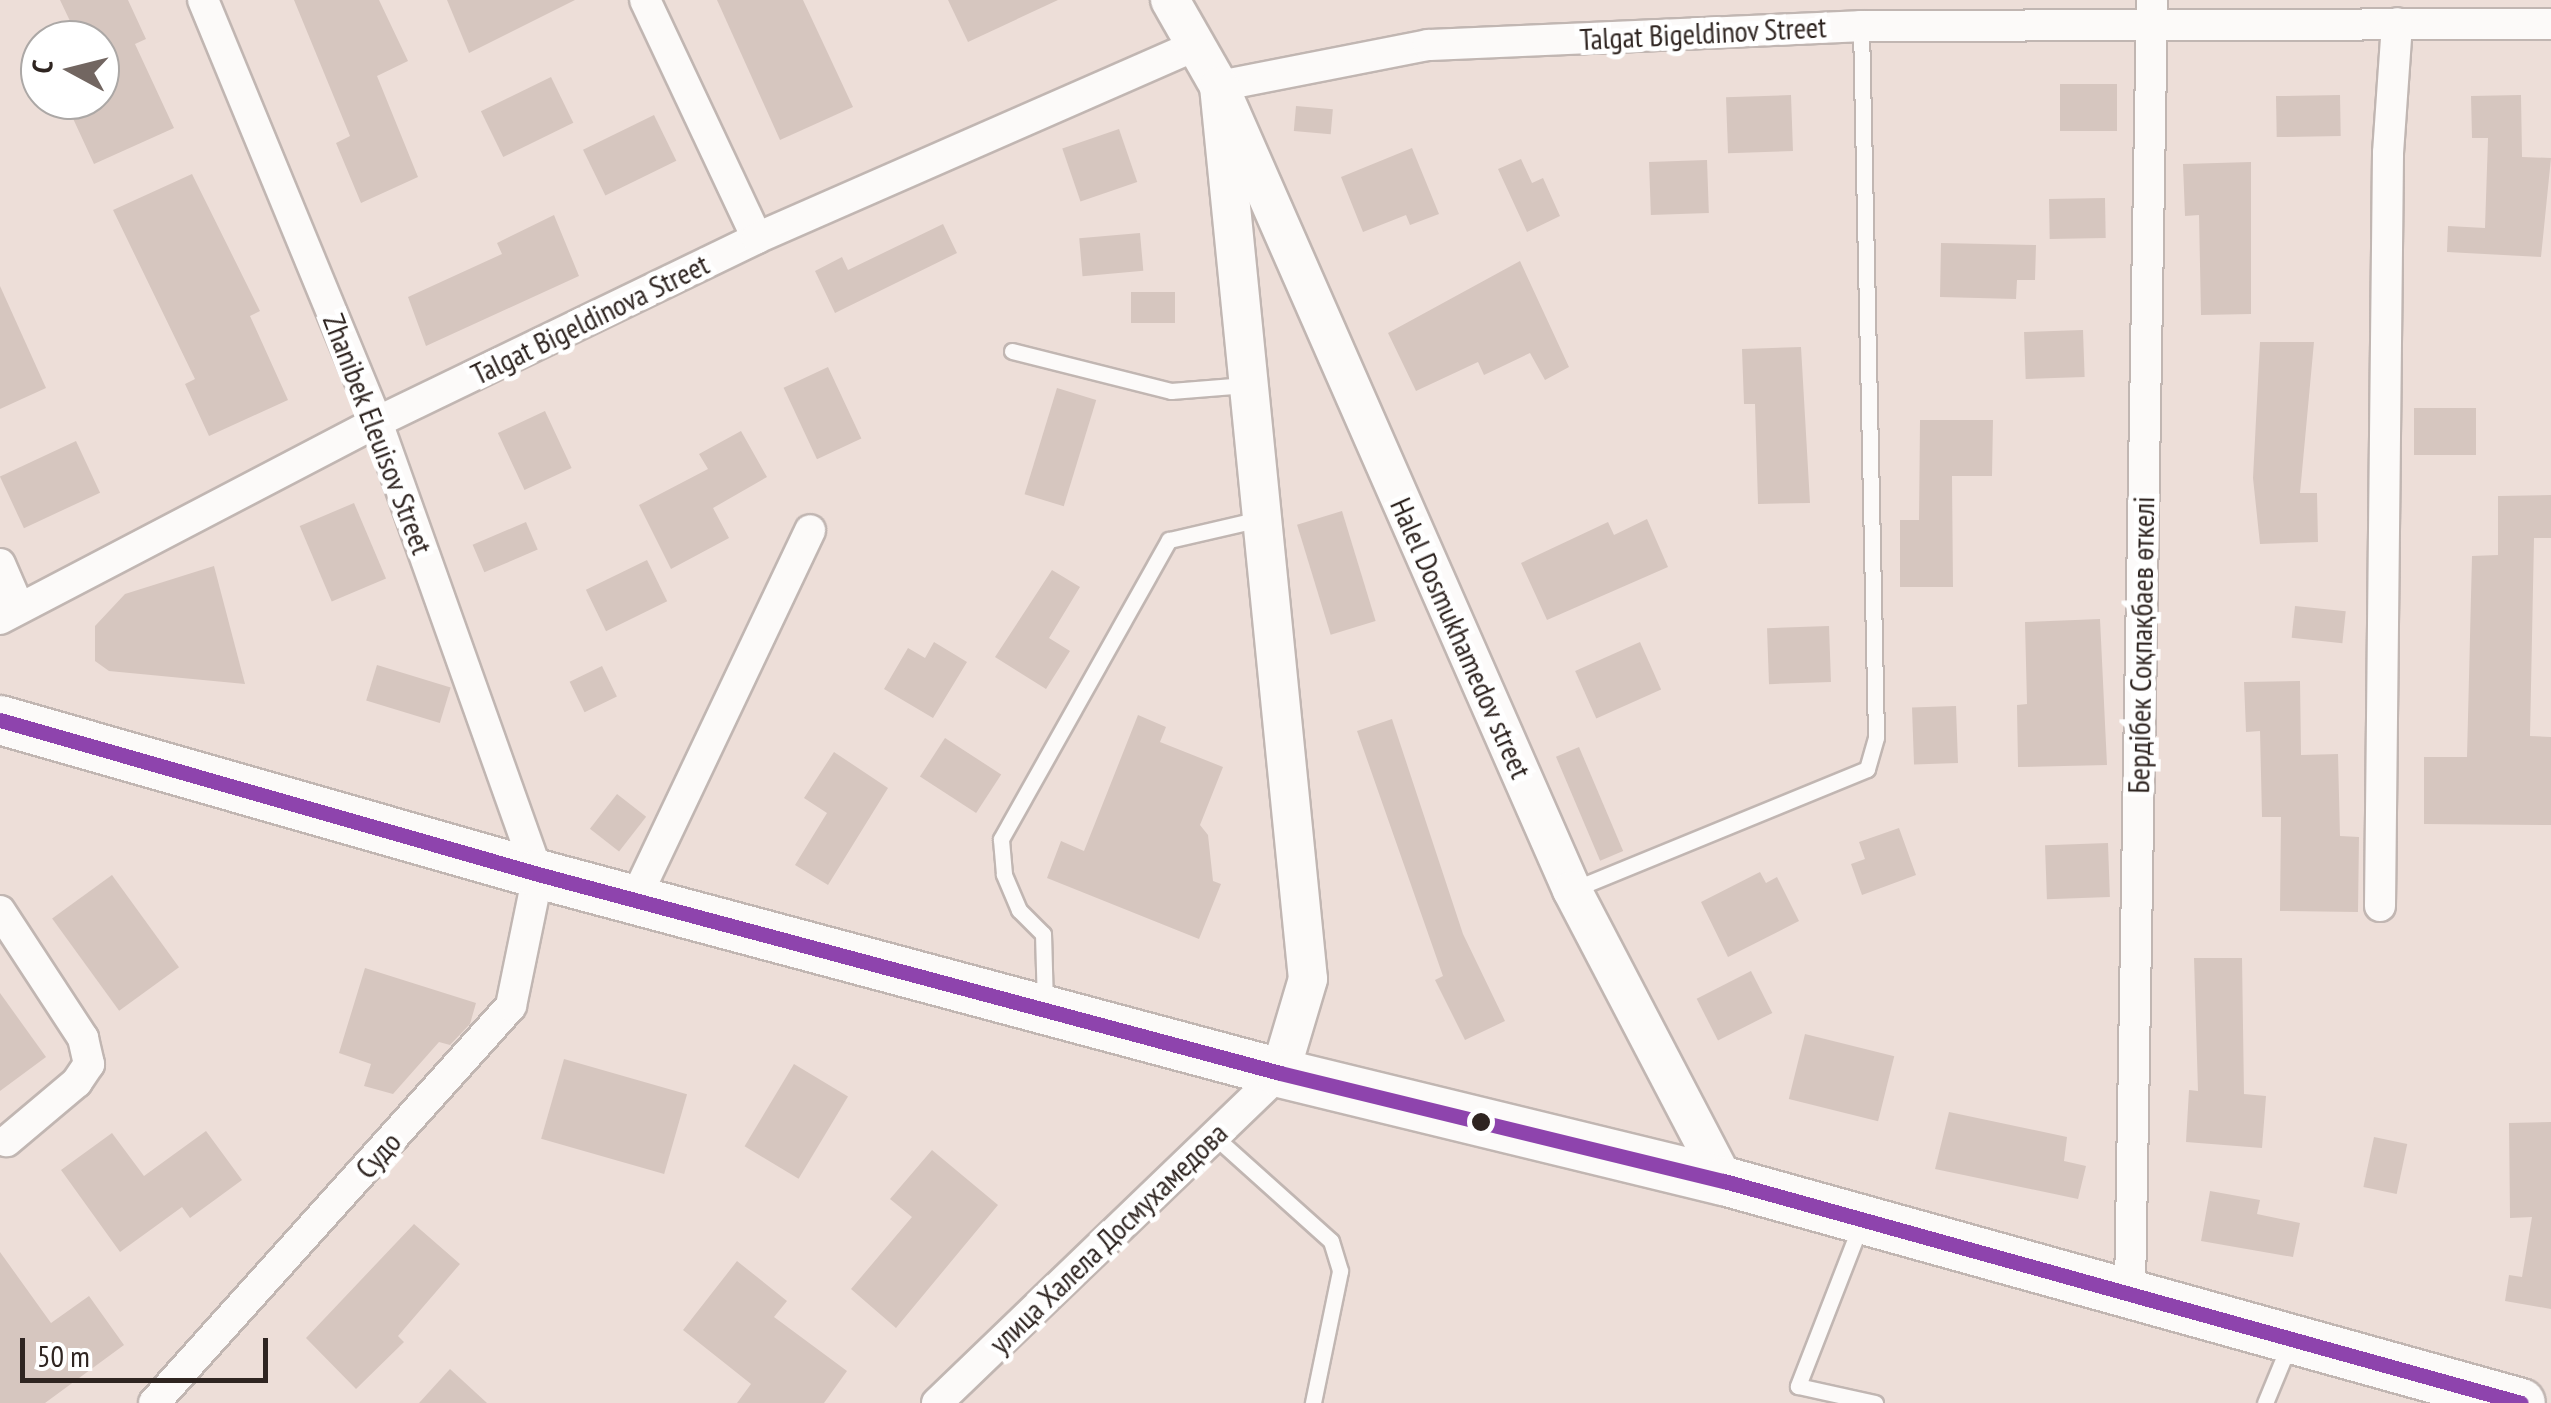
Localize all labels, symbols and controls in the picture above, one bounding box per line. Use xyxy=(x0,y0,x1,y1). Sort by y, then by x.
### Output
street label: Talgat Bigeldinov Street xyxy=(1578,9,1828,57)
north arrow xyxy=(20,20,120,120)
text: С xyxy=(23,58,61,75)
street label: Talgat Bigeldinova Street xyxy=(465,246,715,392)
street label: Zhanibek Eleuisov Street xyxy=(315,308,441,560)
street label: Halel Dosmukhamedov street xyxy=(1383,492,1539,784)
street label: Бердібек Соқпақбаев өткелі xyxy=(2120,496,2162,794)
unlabelled marker xyxy=(1471,1112,1491,1132)
street label: улица Халела Досмухамедова xyxy=(981,1115,1235,1361)
street label: Судо xyxy=(348,1124,408,1186)
scale bar xyxy=(25,1318,272,1380)
text: 50 m xyxy=(37,1336,90,1375)

